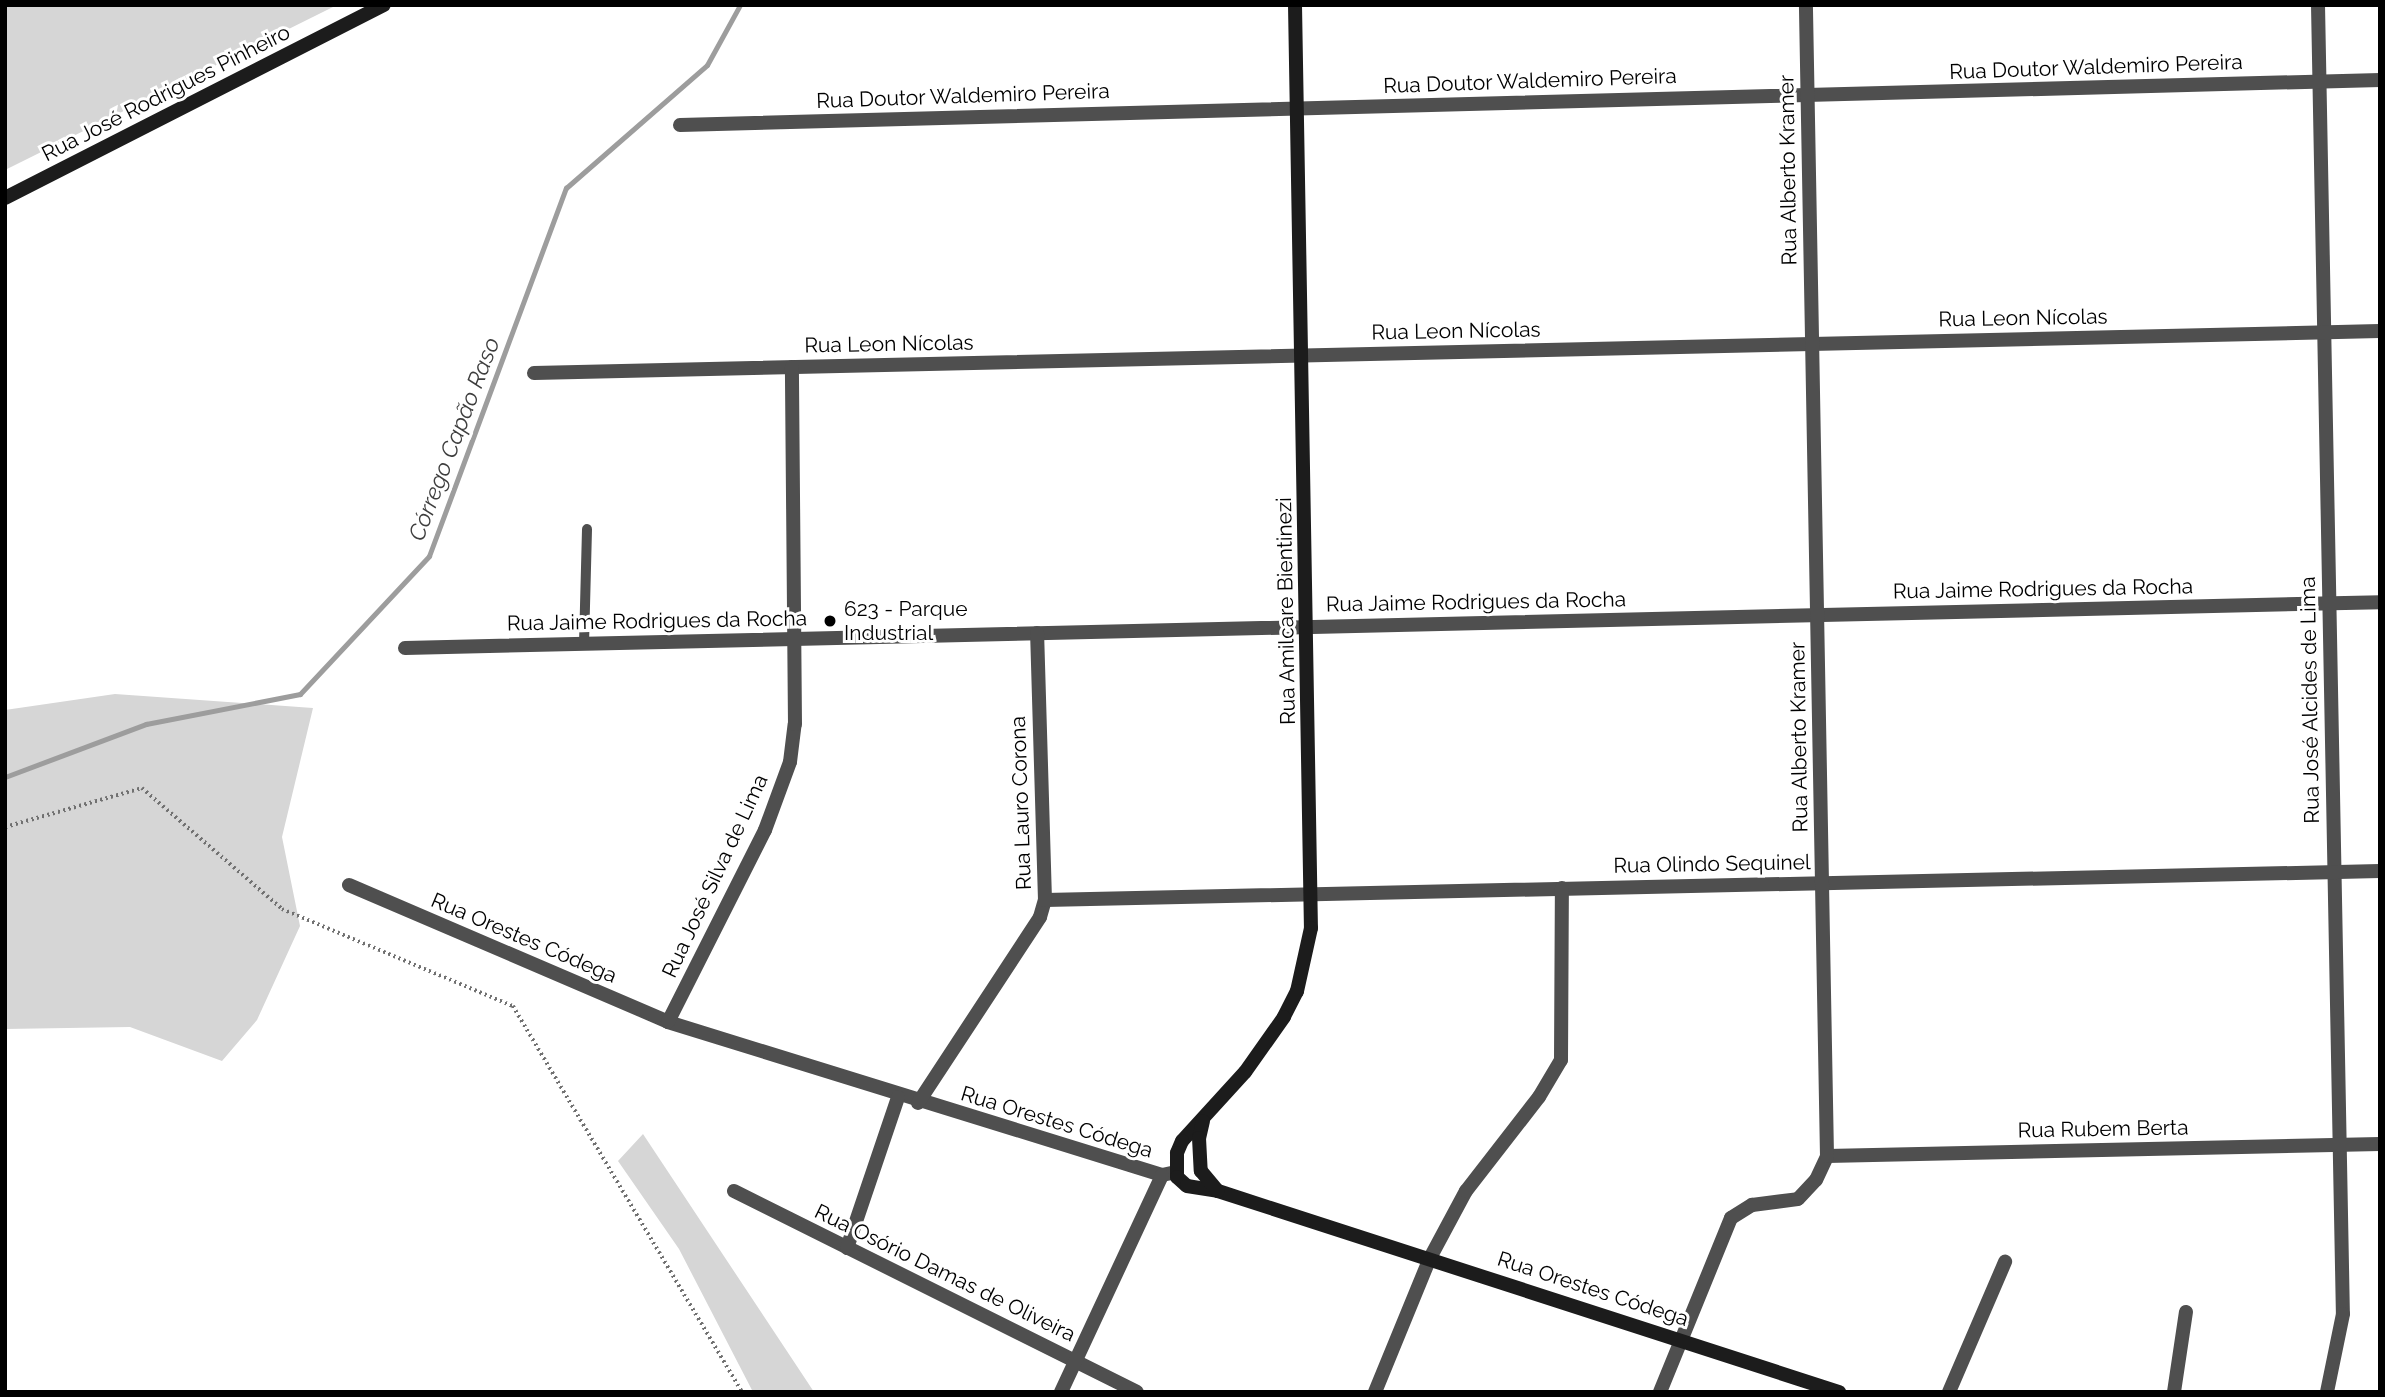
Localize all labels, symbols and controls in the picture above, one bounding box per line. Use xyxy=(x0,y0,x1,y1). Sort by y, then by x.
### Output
street label: Rua José Rodrigues Pinheiro xyxy=(37,19,295,167)
street label: Rua Doutor Waldemiro Pereira xyxy=(1948,49,2244,85)
street label: Rua Doutor Waldemiro Pereira xyxy=(1382,63,1678,99)
street label: Rua Alberto Kramer xyxy=(1774,74,1802,266)
street label: Rua Doutor Waldemiro Pereira xyxy=(815,78,1111,114)
street label: Rua Leon Nícolas xyxy=(1938,304,2108,332)
street label: Rua Leon Nícolas xyxy=(1371,317,1541,345)
street label: Rua Leon Nícolas xyxy=(804,330,974,358)
water label: Córrego Capão Raso xyxy=(402,333,506,545)
street label: Rua Amilcare Bientinezi xyxy=(1271,497,1301,725)
street label: Rua Jaime Rodrigues da Rocha xyxy=(1892,574,2194,604)
street label: Rua José Alcides de Lima xyxy=(2295,576,2325,824)
street label: Rua Jaime Rodrigues da Rocha xyxy=(1325,587,1627,617)
place label: 623 - Parque Industrial xyxy=(844,596,968,646)
street label: Rua Jaime Rodrigues da Rocha xyxy=(506,606,808,636)
marker: 623 - Parque Industrial xyxy=(822,613,838,629)
street label: Rua Alberto Kramer xyxy=(1785,641,1813,833)
street label: Rua Lauro Corona xyxy=(1005,716,1037,890)
street label: Rua José Silva de Lima xyxy=(657,770,773,982)
street label: Rua Olindo Sequinel xyxy=(1613,850,1811,878)
street label: Rua Orestes Códega xyxy=(427,887,621,989)
street label: Rua Orestes Códega xyxy=(958,1081,1156,1163)
street label: Rua Rubem Berta xyxy=(2017,1115,2189,1143)
street label: Rua Osório Damas de Oliveira xyxy=(811,1199,1079,1347)
street label: Rua Orestes Códega xyxy=(1494,1246,1692,1332)

